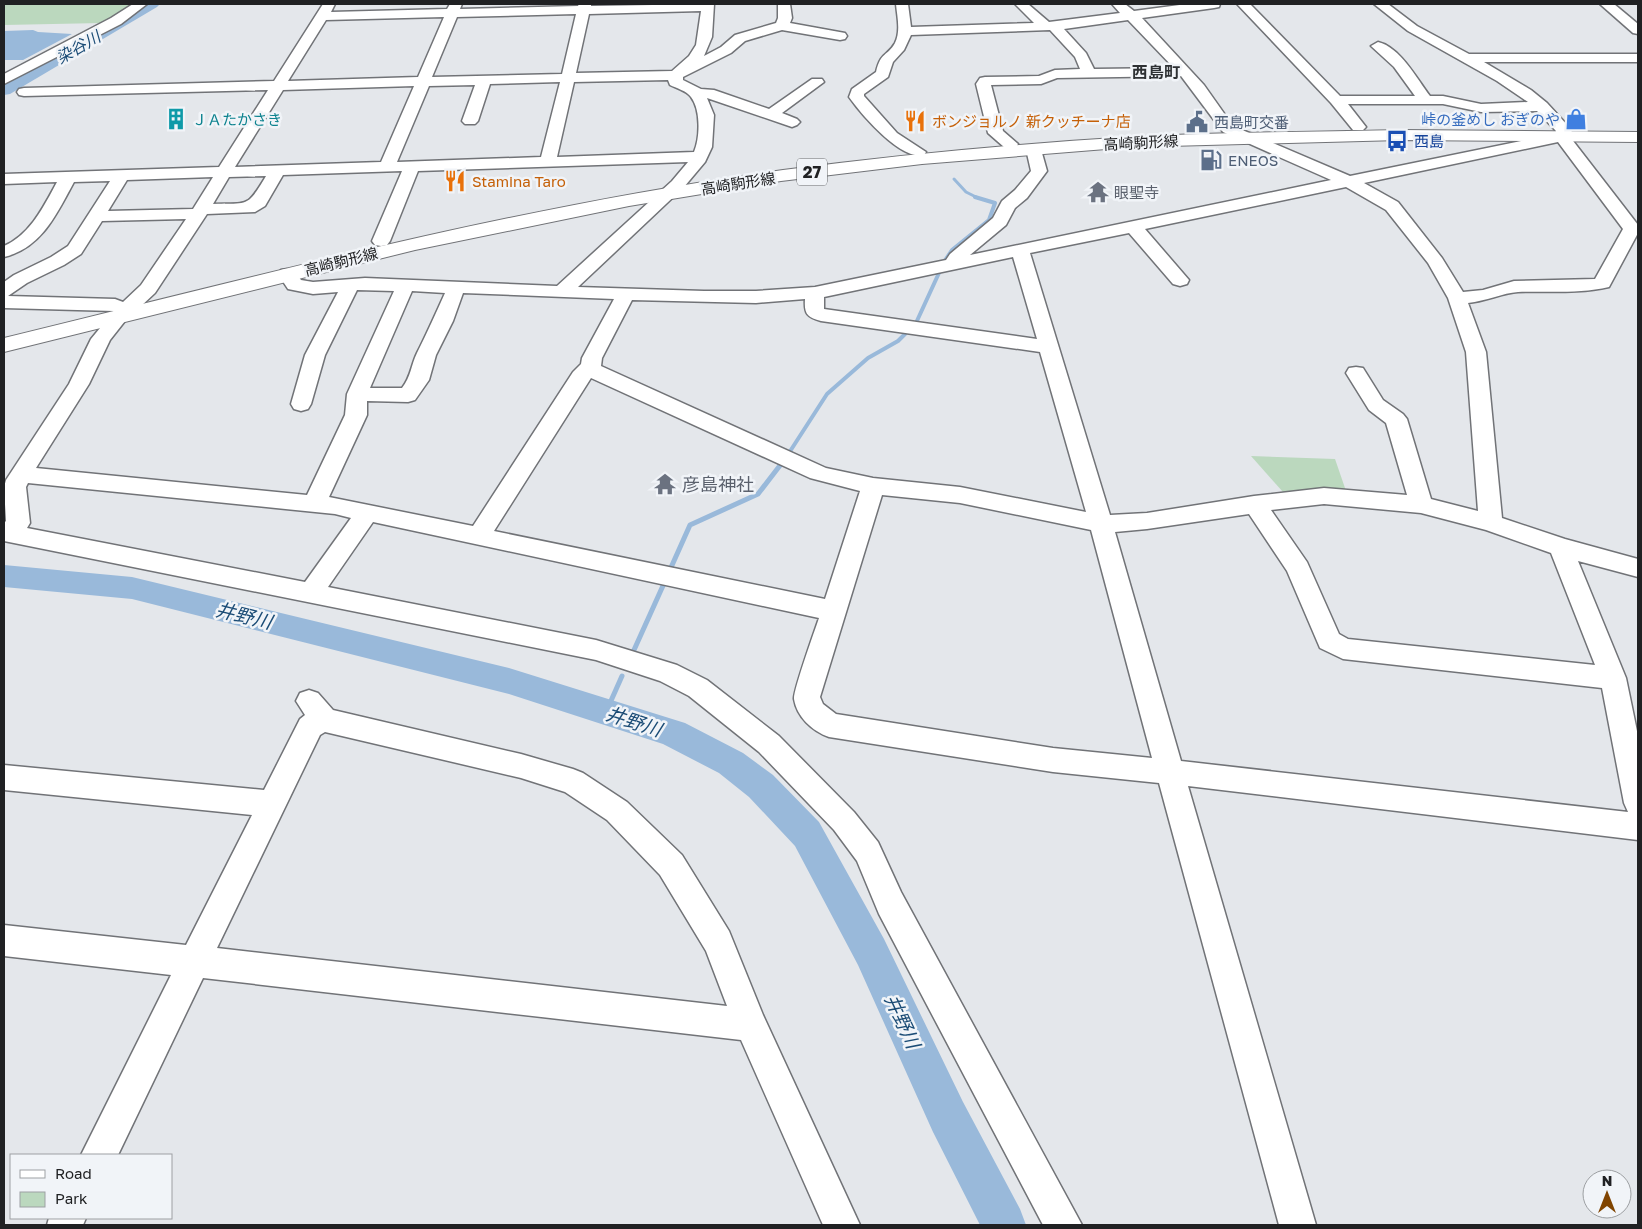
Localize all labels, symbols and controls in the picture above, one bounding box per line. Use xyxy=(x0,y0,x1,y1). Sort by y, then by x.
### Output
water label: 染谷川 xyxy=(52,25,106,68)
district label: 西島町 xyxy=(1132,62,1180,82)
building icon: ＪＡたかさき xyxy=(163,106,189,132)
shop icon: 峠の釜めし おぎのや xyxy=(1563,106,1589,132)
restaurant icon: ボンジョルノ 新クッチーナ店 xyxy=(902,108,928,134)
public building icon: 西島町交番 xyxy=(1184,109,1210,135)
place label: ＪＡたかさき xyxy=(192,110,282,128)
place label: 峠の釜めし おぎのや xyxy=(1421,110,1560,128)
place label: ボンジョルノ 新クッチーナ店 xyxy=(932,112,1131,130)
place label: 西島町交番 xyxy=(1214,113,1289,131)
bus stop icon: 西島 xyxy=(1384,128,1410,154)
street label: 高崎駒形線 xyxy=(1103,131,1179,153)
place label: 西島 xyxy=(1414,132,1444,150)
fuel station icon: ENEOS xyxy=(1198,147,1224,173)
place label: ENEOS xyxy=(1228,151,1278,169)
road number: 27 xyxy=(797,158,827,186)
restaurant icon: Stamina Taro xyxy=(442,168,468,194)
street label: 高崎駒形線 xyxy=(700,168,776,198)
place label: Stamina Taro xyxy=(472,172,566,190)
temple icon: 眼聖寺 xyxy=(1085,179,1111,205)
place label: 眼聖寺 xyxy=(1114,183,1159,201)
street label: 高崎駒形線 xyxy=(302,243,380,279)
temple icon: 彦島神社 xyxy=(652,471,678,497)
place label: 彦島神社 xyxy=(682,473,754,495)
water label: 井野川 xyxy=(214,597,276,634)
water label: 井野川 xyxy=(603,701,667,741)
water label: 井野川 xyxy=(881,990,926,1053)
legend xyxy=(10,1154,172,1219)
text: Road xyxy=(55,1164,92,1182)
north arrow xyxy=(1582,1169,1632,1219)
text: N xyxy=(1602,1172,1612,1189)
text: Park xyxy=(55,1189,88,1207)

